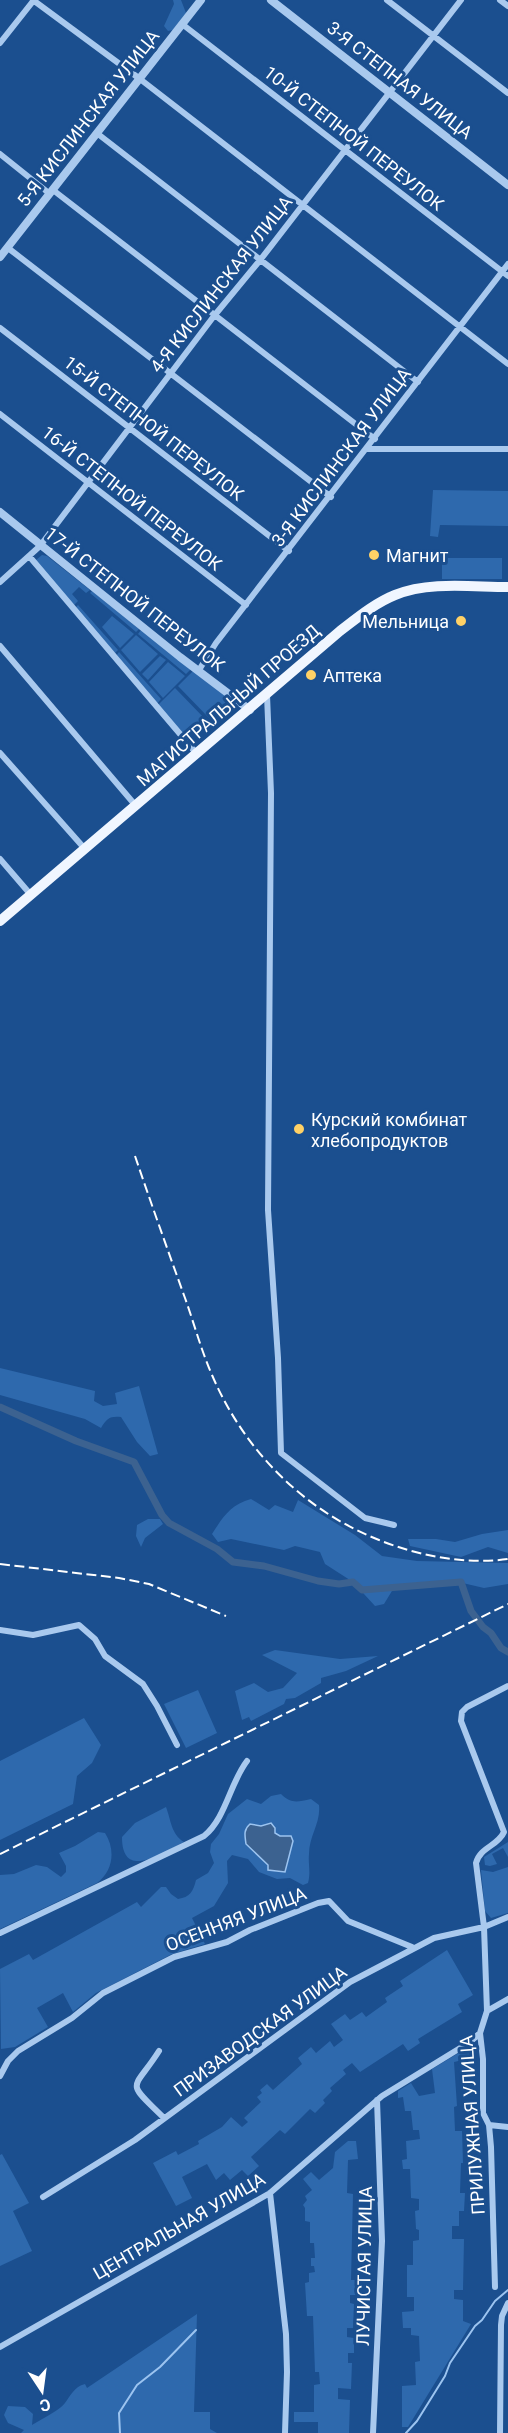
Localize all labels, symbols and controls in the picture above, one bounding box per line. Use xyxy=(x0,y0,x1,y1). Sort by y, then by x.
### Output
street label: 3-Я СТЕПНАЯ УЛИЦА xyxy=(323,17,477,143)
street label: 5-Я КИСЛИНСКАЯ УЛИЦА xyxy=(13,25,164,210)
street label: 10-Й СТЕПНОЙ ПЕРЕУЛОК xyxy=(260,61,448,215)
street label: 4-Я КИСЛИНСКАЯ УЛИЦА xyxy=(146,191,297,376)
street label: 15-Й СТЕПНОЙ ПЕРЕУЛОК xyxy=(60,351,248,505)
street label: 3-Я КИСЛИНСКАЯ УЛИЦА xyxy=(267,363,415,550)
street label: 16-Й СТЕПНОЙ ПЕРЕУЛОК xyxy=(38,421,226,575)
street label: 17-Й СТЕПНОЙ ПЕРЕУЛОК xyxy=(41,522,229,676)
place label: Магнит xyxy=(386,545,449,566)
marker: Магнит xyxy=(367,548,381,562)
place label: Мельница xyxy=(362,611,449,632)
marker: Мельница xyxy=(454,614,468,628)
street label: МАГИСТРАЛЬНЫЙ ПРОЕЗД xyxy=(132,620,324,790)
place label: Аптека xyxy=(323,665,382,686)
marker: Аптека xyxy=(304,668,318,682)
place label: Курский комбинат хлебопродуктов xyxy=(311,1109,468,1151)
marker: Курский комбинат хлебопродуктов xyxy=(292,1122,306,1136)
street label: ОСЕННЯЯ УЛИЦА xyxy=(163,1882,310,1955)
street label: ПРИЗАВОДСКАЯ УЛИЦА xyxy=(169,1961,351,2101)
street label: ПРИЛУЖНАЯ УЛИЦА xyxy=(455,2034,489,2215)
street label: ЦЕНТРАЛЬНАЯ УЛИЦА xyxy=(89,2168,269,2284)
street label: ЛУЧИСТАЯ УЛИЦА xyxy=(352,2186,376,2346)
north arrow xyxy=(12,2361,72,2421)
text: С xyxy=(38,2395,52,2416)

